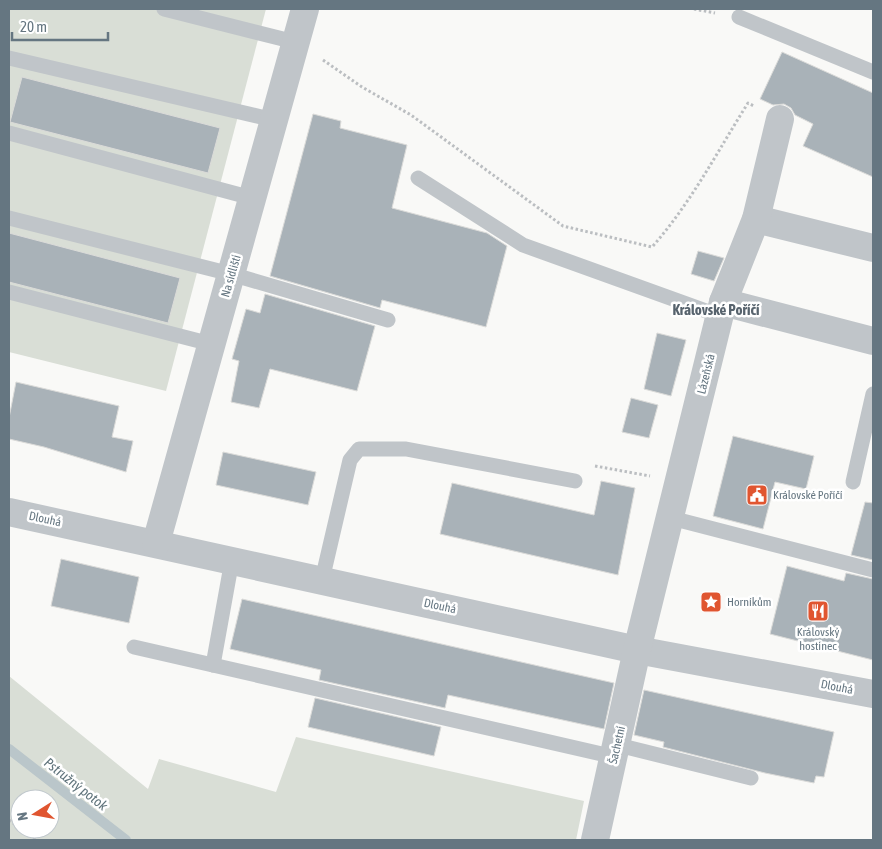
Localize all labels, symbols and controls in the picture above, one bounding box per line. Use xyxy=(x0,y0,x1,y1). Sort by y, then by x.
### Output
scale bar xyxy=(12,10,109,42)
text: 20 m xyxy=(20,18,47,35)
street label: Na sídlišti xyxy=(218,253,244,299)
district label: Královské Poříčí xyxy=(673,301,760,318)
street label: Lázeňská xyxy=(694,353,718,395)
public building icon: Královské Poříčí xyxy=(745,483,769,507)
place label: Královské Poříčí xyxy=(773,488,843,502)
street label: Dlouhá xyxy=(28,509,62,529)
place icon: Horníkům xyxy=(699,590,723,614)
place label: Horníkům xyxy=(727,595,771,609)
street label: Dlouhá xyxy=(423,596,457,616)
restaurant icon: Královský hostinec xyxy=(806,599,830,623)
place label: Královský hostinec xyxy=(797,625,839,653)
street label: Dlouhá xyxy=(820,677,854,697)
street label: Šachetní xyxy=(606,725,628,765)
water label: Pstružný potok xyxy=(41,754,112,814)
north arrow xyxy=(10,789,60,839)
text: N xyxy=(14,811,31,822)

